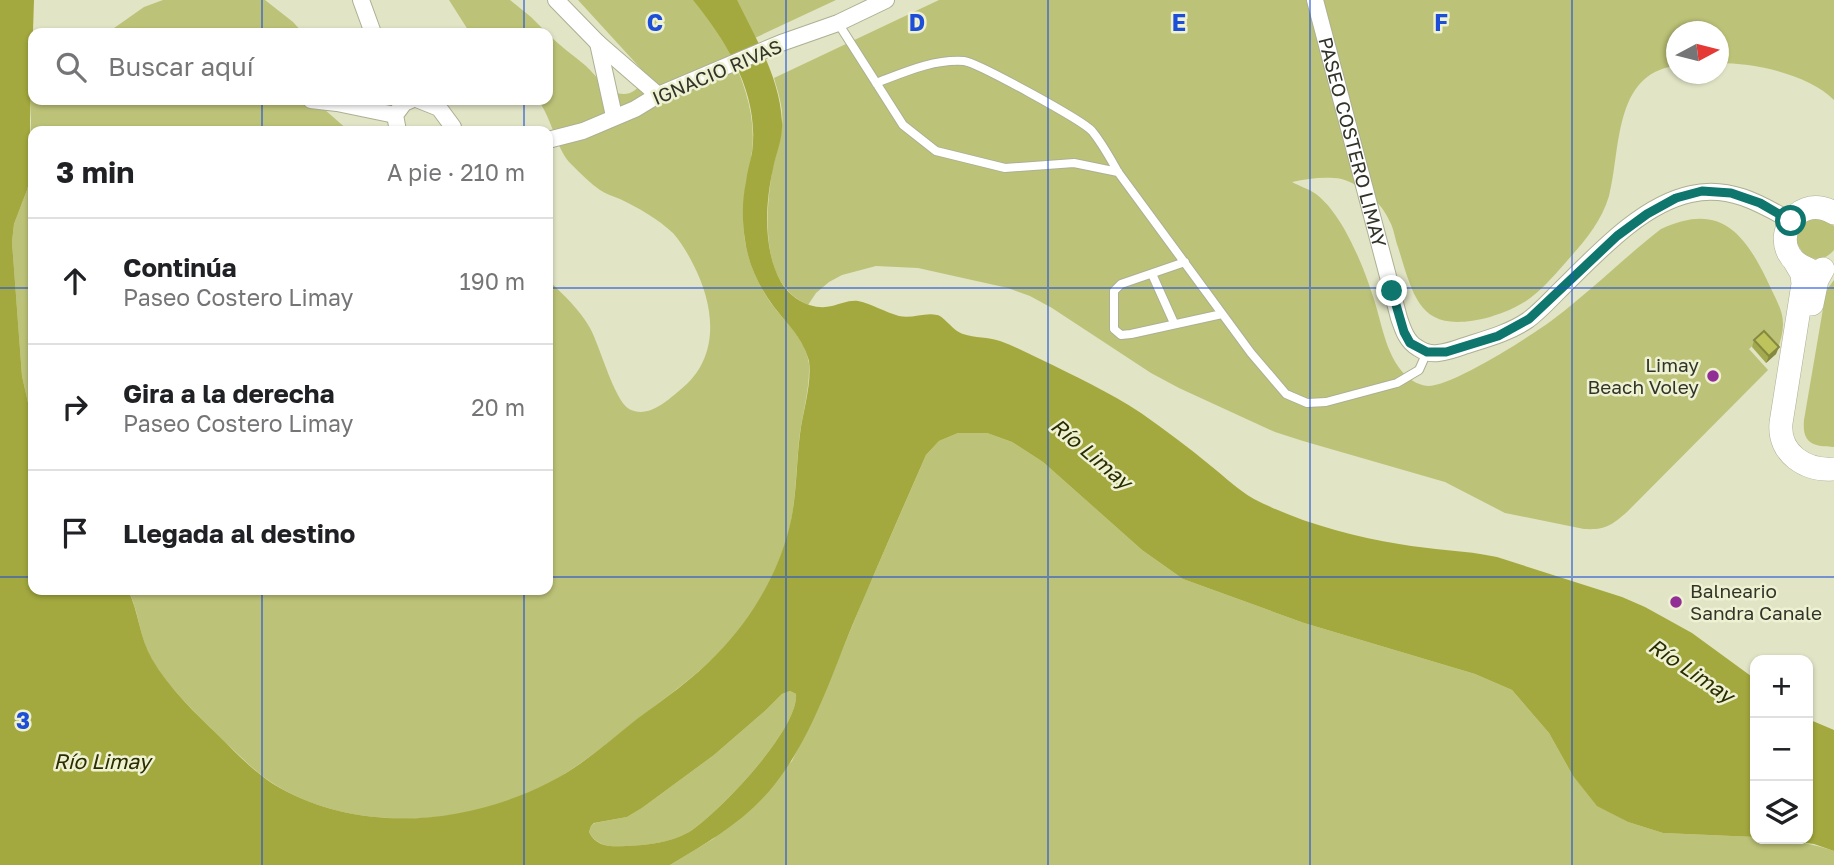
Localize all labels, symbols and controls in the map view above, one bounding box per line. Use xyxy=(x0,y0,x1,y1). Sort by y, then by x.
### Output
text: C xyxy=(647,8,663,36)
text: D xyxy=(909,8,925,36)
text: E xyxy=(1172,8,1186,36)
text: F xyxy=(1434,8,1448,36)
north arrow xyxy=(1666,21,1729,84)
search box xyxy=(28,28,553,105)
street label: IGNACIO RIVAS xyxy=(649,34,785,109)
street label: PASEO COSTERO LIMAY xyxy=(1314,35,1392,249)
icon: search xyxy=(52,48,90,86)
text: Buscar aquí xyxy=(108,51,254,82)
text: 3 min xyxy=(56,154,134,190)
text: A pie · 210 m xyxy=(387,158,525,186)
route start xyxy=(1775,205,1806,236)
text: Continúa xyxy=(123,252,237,283)
icon: ahead xyxy=(56,262,94,300)
text: 190 m xyxy=(460,267,525,295)
route end xyxy=(1376,275,1407,306)
text: Paseo Costero Limay xyxy=(123,283,353,311)
place label: Limay Beach Voley xyxy=(1588,353,1699,398)
marker: Limay Beach Voley xyxy=(1705,368,1721,384)
text: Gira a la derecha xyxy=(123,378,335,409)
icon: right xyxy=(56,388,94,426)
text: 20 m xyxy=(471,393,525,421)
text: Paseo Costero Limay xyxy=(123,409,353,437)
water label: Río Limay xyxy=(1046,412,1140,496)
icon: arrive xyxy=(56,514,94,552)
text: Llegada al destino xyxy=(123,518,355,549)
place label: Balneario Sandra Canale xyxy=(1690,579,1822,624)
marker: Balneario Sandra Canale xyxy=(1668,594,1684,610)
water label: Río Limay xyxy=(1644,632,1742,710)
map controls xyxy=(1750,655,1813,844)
button: + xyxy=(1750,655,1813,718)
text: 3 xyxy=(16,706,30,734)
button: − xyxy=(1750,718,1813,781)
water label: Río Limay xyxy=(53,748,154,774)
button: layers xyxy=(1750,781,1813,844)

